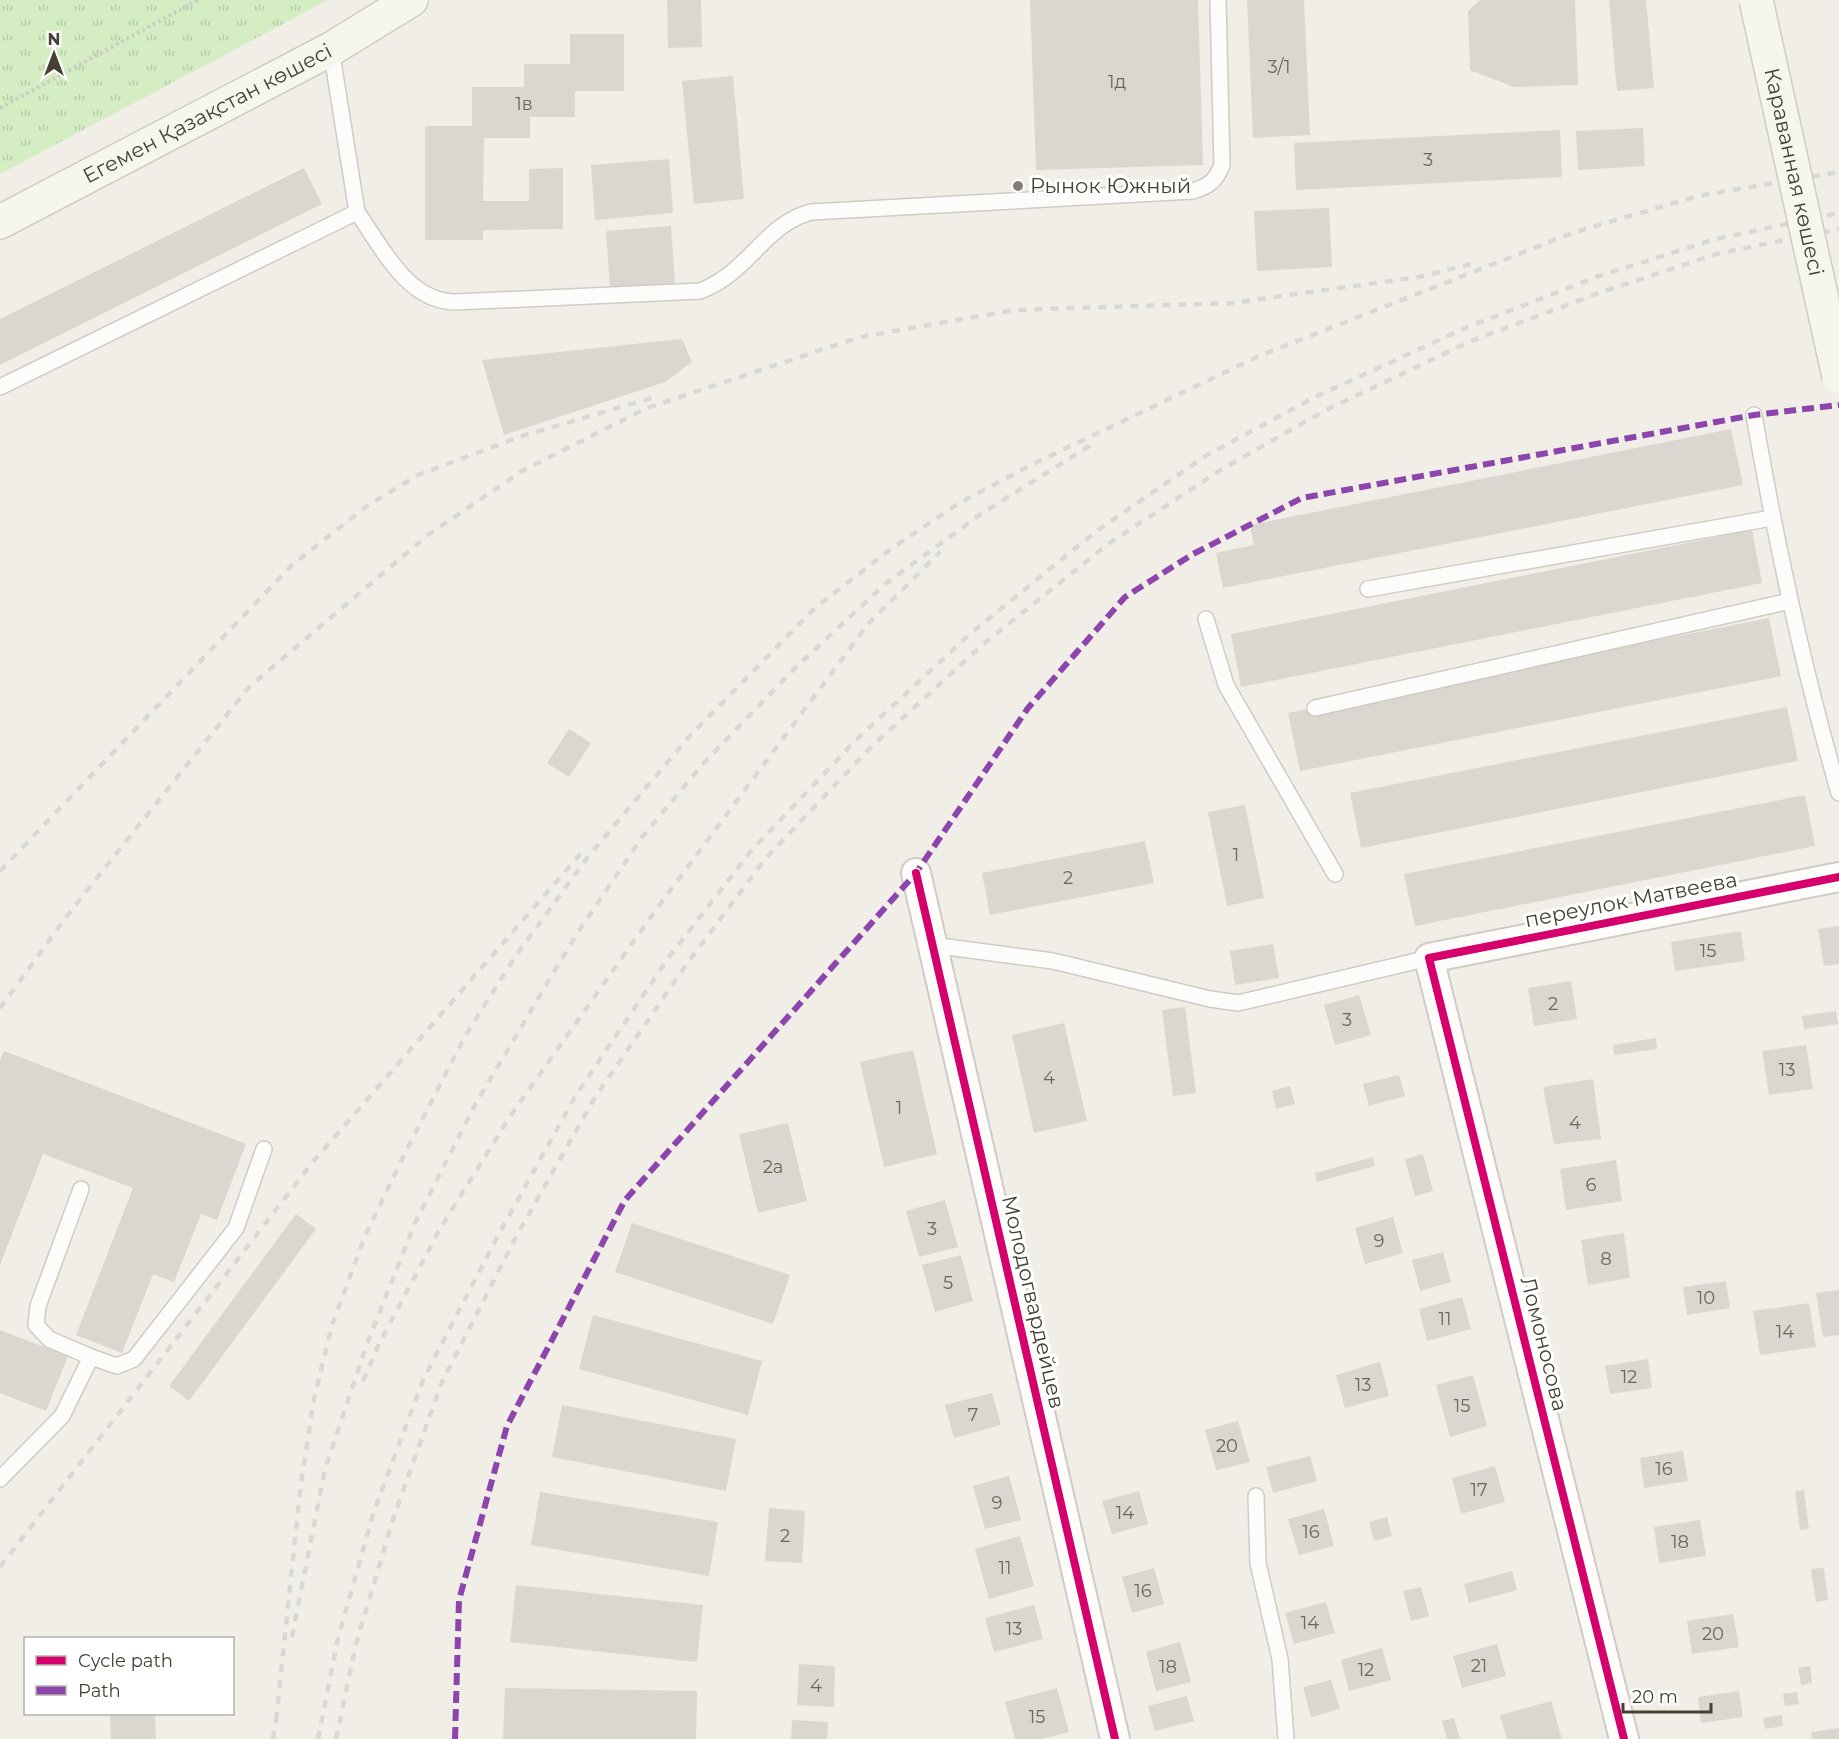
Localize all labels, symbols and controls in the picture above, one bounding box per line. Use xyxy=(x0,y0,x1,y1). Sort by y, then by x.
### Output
north arrow xyxy=(24,24,84,84)
text: N xyxy=(48,30,60,49)
street label: Егемен Қазақстан көшесі xyxy=(78,38,336,188)
house number: 3/1 xyxy=(1267,56,1291,78)
street label: Караванная көшесі xyxy=(1759,65,1829,278)
house number: 1д xyxy=(1108,71,1126,93)
house number: 1в xyxy=(515,93,533,115)
house number: 3 xyxy=(1423,149,1433,171)
place label: Рынок Южный xyxy=(1030,173,1191,198)
marker: Рынок Южный xyxy=(1011,179,1025,193)
house number: 1 xyxy=(1233,844,1239,866)
house number: 2 xyxy=(1063,867,1073,889)
street label: переулок Матвеева xyxy=(1522,867,1739,932)
house number: 15 xyxy=(1700,940,1716,962)
house number: 2 xyxy=(1548,993,1558,1015)
house number: 3 xyxy=(1342,1009,1352,1031)
house number: 13 xyxy=(1779,1059,1795,1081)
house number: 4 xyxy=(1043,1067,1055,1089)
house number: 1 xyxy=(896,1097,902,1119)
house number: 4 xyxy=(1569,1112,1581,1134)
house number: 2а xyxy=(763,1156,783,1178)
house number: 6 xyxy=(1586,1174,1597,1196)
street label: Молодогвардейцев xyxy=(997,1193,1070,1411)
house number: 3 xyxy=(927,1218,937,1240)
house number: 9 xyxy=(1374,1230,1385,1252)
house number: 8 xyxy=(1600,1248,1612,1270)
house number: 5 xyxy=(943,1272,953,1294)
street label: Ломоносова xyxy=(1516,1274,1573,1414)
house number: 10 xyxy=(1697,1287,1715,1309)
house number: 11 xyxy=(1439,1308,1452,1330)
house number: 14 xyxy=(1776,1321,1794,1343)
house number: 12 xyxy=(1621,1366,1637,1388)
house number: 13 xyxy=(1355,1374,1371,1396)
house number: 15 xyxy=(1454,1395,1470,1417)
house number: 7 xyxy=(968,1404,978,1426)
house number: 20 xyxy=(1216,1435,1238,1457)
house number: 16 xyxy=(1655,1458,1673,1480)
house number: 17 xyxy=(1470,1479,1488,1501)
house number: 9 xyxy=(992,1492,1003,1514)
house number: 14 xyxy=(1116,1502,1134,1524)
house number: 16 xyxy=(1302,1521,1320,1543)
house number: 2 xyxy=(780,1525,790,1547)
house number: 18 xyxy=(1671,1531,1689,1553)
house number: 11 xyxy=(999,1557,1012,1579)
house number: 16 xyxy=(1134,1580,1152,1602)
house number: 14 xyxy=(1301,1612,1319,1634)
house number: 13 xyxy=(1006,1618,1022,1640)
house number: 20 xyxy=(1702,1623,1724,1645)
legend xyxy=(24,1637,234,1715)
text: Cycle path xyxy=(78,1650,173,1672)
house number: 21 xyxy=(1471,1655,1487,1677)
house number: 18 xyxy=(1159,1656,1177,1678)
house number: 12 xyxy=(1358,1659,1374,1681)
house number: 4 xyxy=(810,1675,822,1697)
scale bar xyxy=(1623,1676,1712,1714)
text: Path xyxy=(78,1680,121,1702)
text: 20 m xyxy=(1632,1686,1678,1708)
house number: 15 xyxy=(1029,1706,1045,1728)

